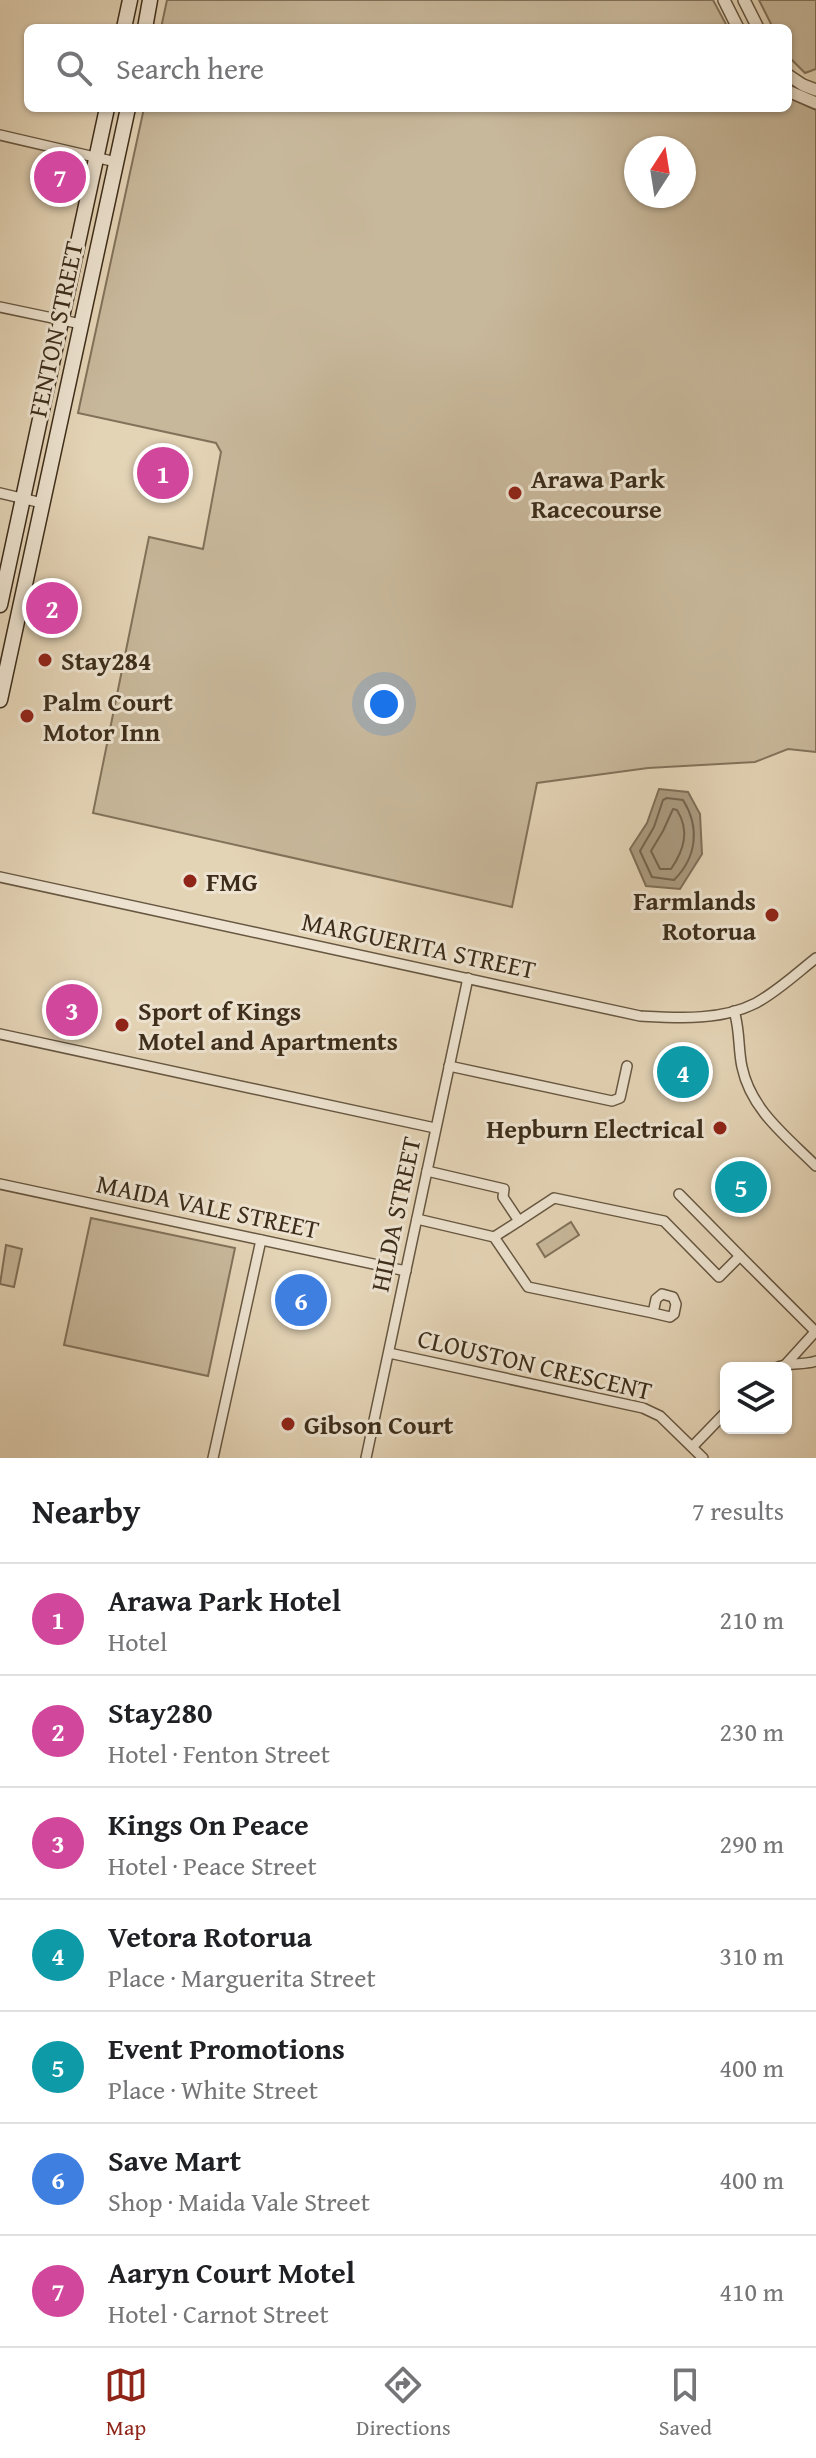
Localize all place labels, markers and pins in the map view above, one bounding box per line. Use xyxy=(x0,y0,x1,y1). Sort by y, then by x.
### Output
pin: 7 xyxy=(34,147,86,207)
pin: 1 xyxy=(137,443,189,503)
place label: Arawa Park Racecourse xyxy=(531,459,665,528)
marker: Arawa Park Racecourse xyxy=(506,484,524,502)
pin: 2 xyxy=(26,578,78,638)
place label: Stay284 xyxy=(61,641,152,680)
marker: Stay284 xyxy=(36,651,54,669)
place label: Palm Court Motor Inn xyxy=(43,682,173,751)
marker: Palm Court Motor Inn xyxy=(18,707,36,725)
place label: FMG xyxy=(206,862,258,901)
marker: FMG xyxy=(181,872,199,890)
place label: Farmlands Rotorua xyxy=(633,881,757,950)
marker: Farmlands Rotorua xyxy=(763,906,781,924)
pin: 3 xyxy=(46,980,98,1040)
place label: Sport of Kings Motel and Apartments xyxy=(138,991,398,1060)
marker: Sport of Kings Motel and Apartments xyxy=(113,1016,131,1034)
pin: 4 xyxy=(657,1042,709,1102)
place label: Hepburn Electrical xyxy=(486,1109,704,1148)
marker: Hepburn Electrical xyxy=(711,1119,729,1137)
pin: 5 xyxy=(715,1157,767,1217)
pin: 6 xyxy=(275,1270,327,1330)
place label: Gibson Court xyxy=(304,1405,454,1444)
marker: Gibson Court xyxy=(279,1415,297,1433)

